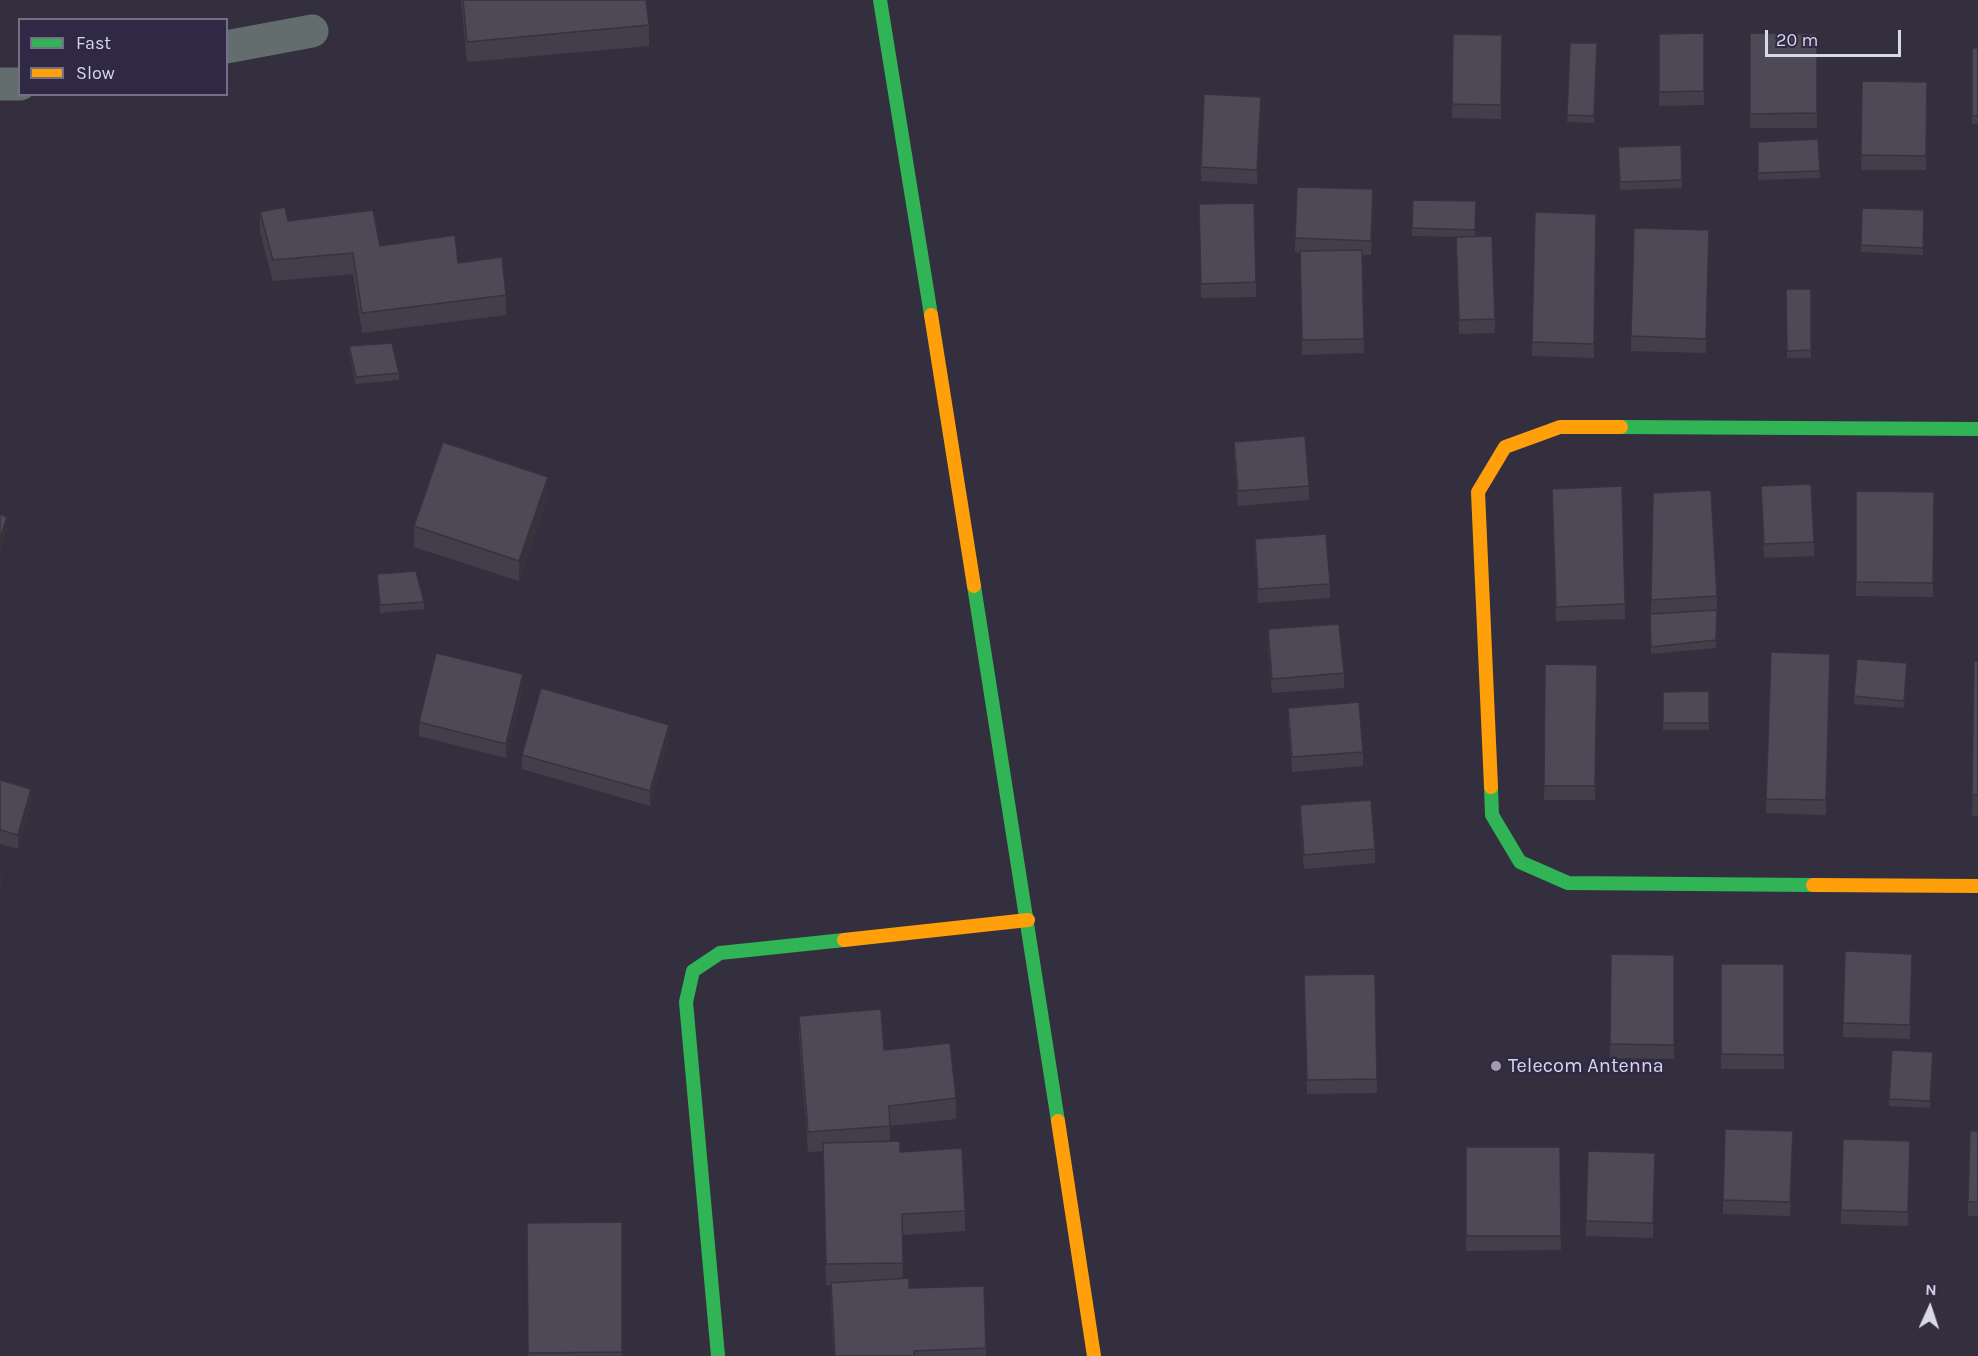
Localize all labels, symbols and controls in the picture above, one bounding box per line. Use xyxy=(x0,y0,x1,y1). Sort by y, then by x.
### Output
legend xyxy=(18,18,228,96)
scale bar xyxy=(1768,18,1904,56)
text: 20 m xyxy=(1776,29,1818,51)
text: Fast xyxy=(76,32,111,54)
text: Slow xyxy=(76,62,115,84)
place label: Telecom Antenna xyxy=(1508,1054,1664,1078)
marker: Telecom Antenna xyxy=(1489,1059,1503,1073)
north arrow xyxy=(1900,1278,1960,1338)
text: N xyxy=(1925,1280,1937,1299)

